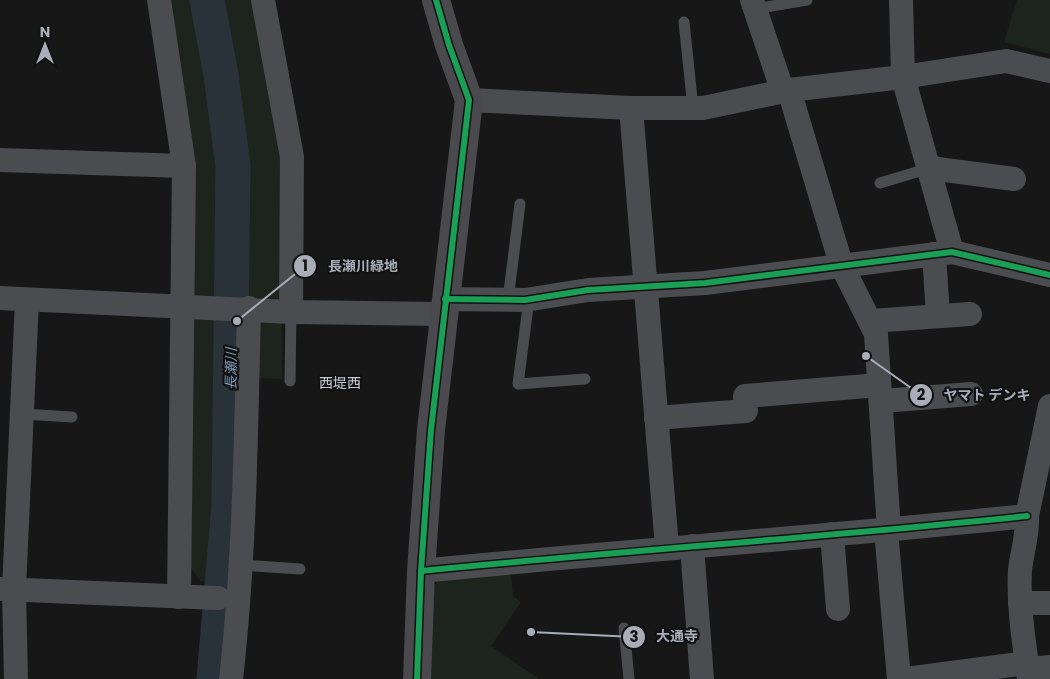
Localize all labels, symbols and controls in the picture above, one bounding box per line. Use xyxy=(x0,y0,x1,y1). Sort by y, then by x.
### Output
north arrow xyxy=(20,20,70,70)
text: N xyxy=(40,22,50,42)
callout: 長瀬川緑地 xyxy=(293,252,408,281)
text: 1 xyxy=(302,255,308,276)
text: 長瀬川緑地 xyxy=(328,256,398,276)
water label: 長瀬川 xyxy=(221,346,241,390)
district label: 西堤西 xyxy=(319,373,361,393)
callout: ヤマト デンキ xyxy=(908,381,1040,410)
text: 2 xyxy=(917,384,926,405)
text: ヤマト デンキ xyxy=(944,385,1030,405)
callout: 大通寺 xyxy=(621,622,708,651)
text: 3 xyxy=(629,626,639,647)
text: 大通寺 xyxy=(656,626,698,646)

